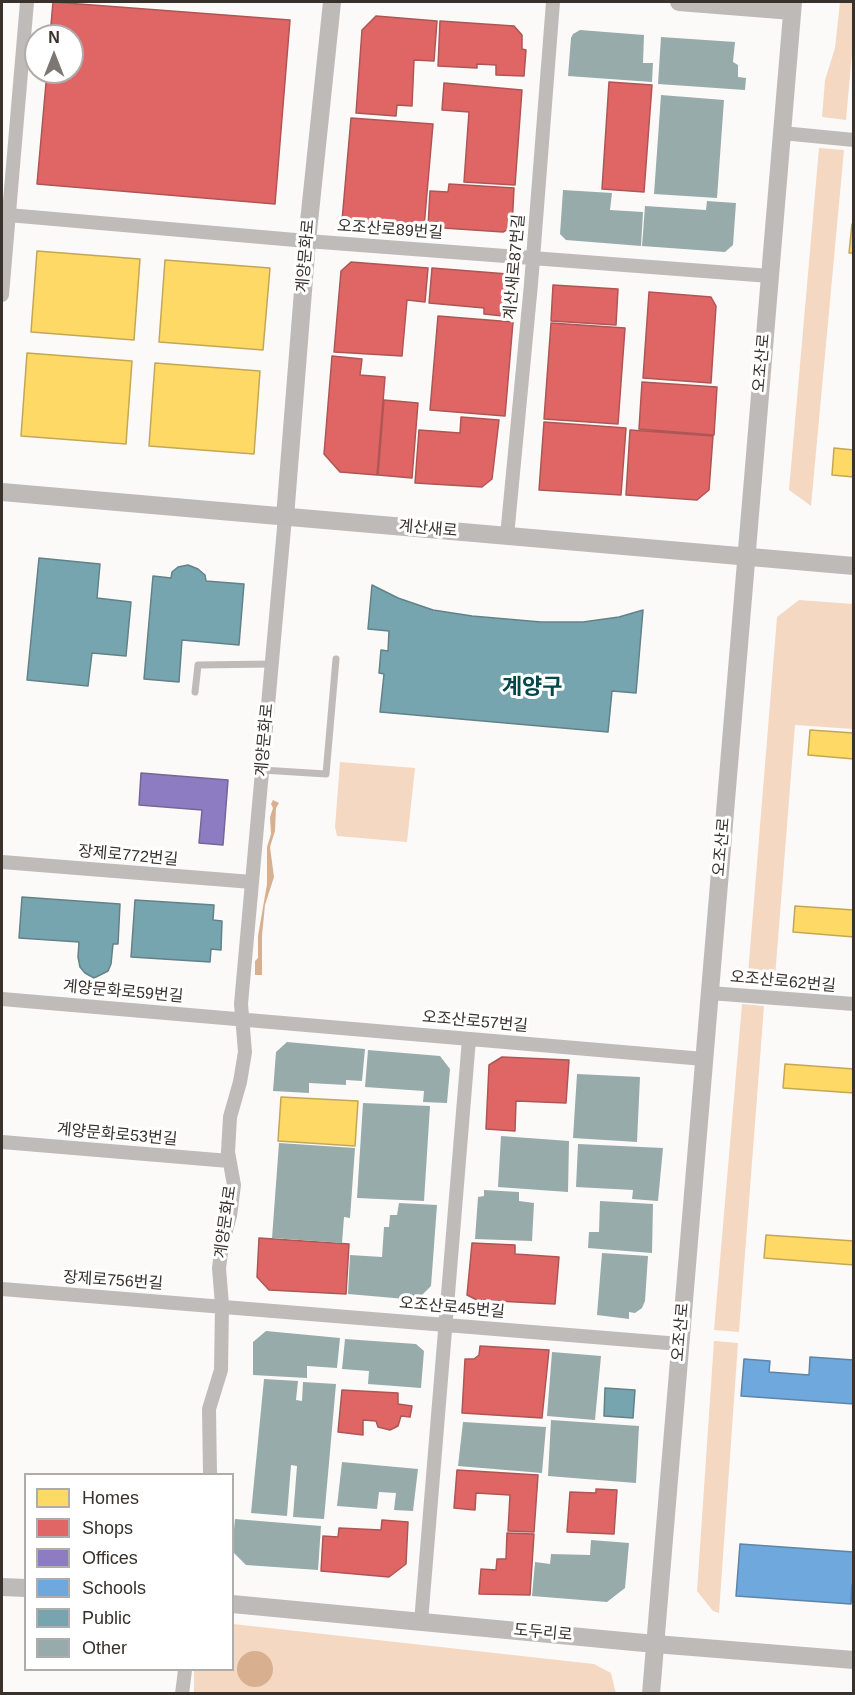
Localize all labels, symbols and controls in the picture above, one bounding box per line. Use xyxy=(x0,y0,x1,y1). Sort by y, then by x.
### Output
north arrow xyxy=(24,24,84,84)
text: N xyxy=(48,29,60,46)
street label: 계산새로87번길 xyxy=(501,213,529,321)
street label: 오조산로89번길 xyxy=(336,217,444,243)
street label: 계양문화로 xyxy=(293,219,319,293)
street label: 오조산로 xyxy=(750,333,774,393)
street label: 계산새로 xyxy=(398,517,458,541)
district label: 계양구 xyxy=(502,675,562,701)
street label: 계양문화로 xyxy=(252,703,278,777)
street label: 오조산로 xyxy=(710,817,734,877)
street label: 장제로772번길 xyxy=(77,842,179,870)
street label: 오조산로62번길 xyxy=(729,968,837,996)
street label: 계양문화로59번길 xyxy=(62,977,184,1007)
street label: 오조산로57번길 xyxy=(421,1008,529,1036)
street label: 계양문화로53번길 xyxy=(56,1120,178,1150)
street label: 계양문화로 xyxy=(211,1184,241,1260)
street label: 장제로756번길 xyxy=(62,1268,164,1294)
street label: 오조산로45번길 xyxy=(398,1294,506,1322)
street label: 오조산로 xyxy=(669,1302,693,1362)
legend xyxy=(24,1473,234,1671)
text: Homes xyxy=(82,1488,139,1508)
text: Shops xyxy=(82,1518,133,1538)
text: Offices xyxy=(82,1548,138,1568)
text: Schools xyxy=(82,1578,146,1598)
text: Public xyxy=(82,1608,131,1628)
street label: 도두리로 xyxy=(513,1621,573,1645)
text: Other xyxy=(82,1638,127,1658)

